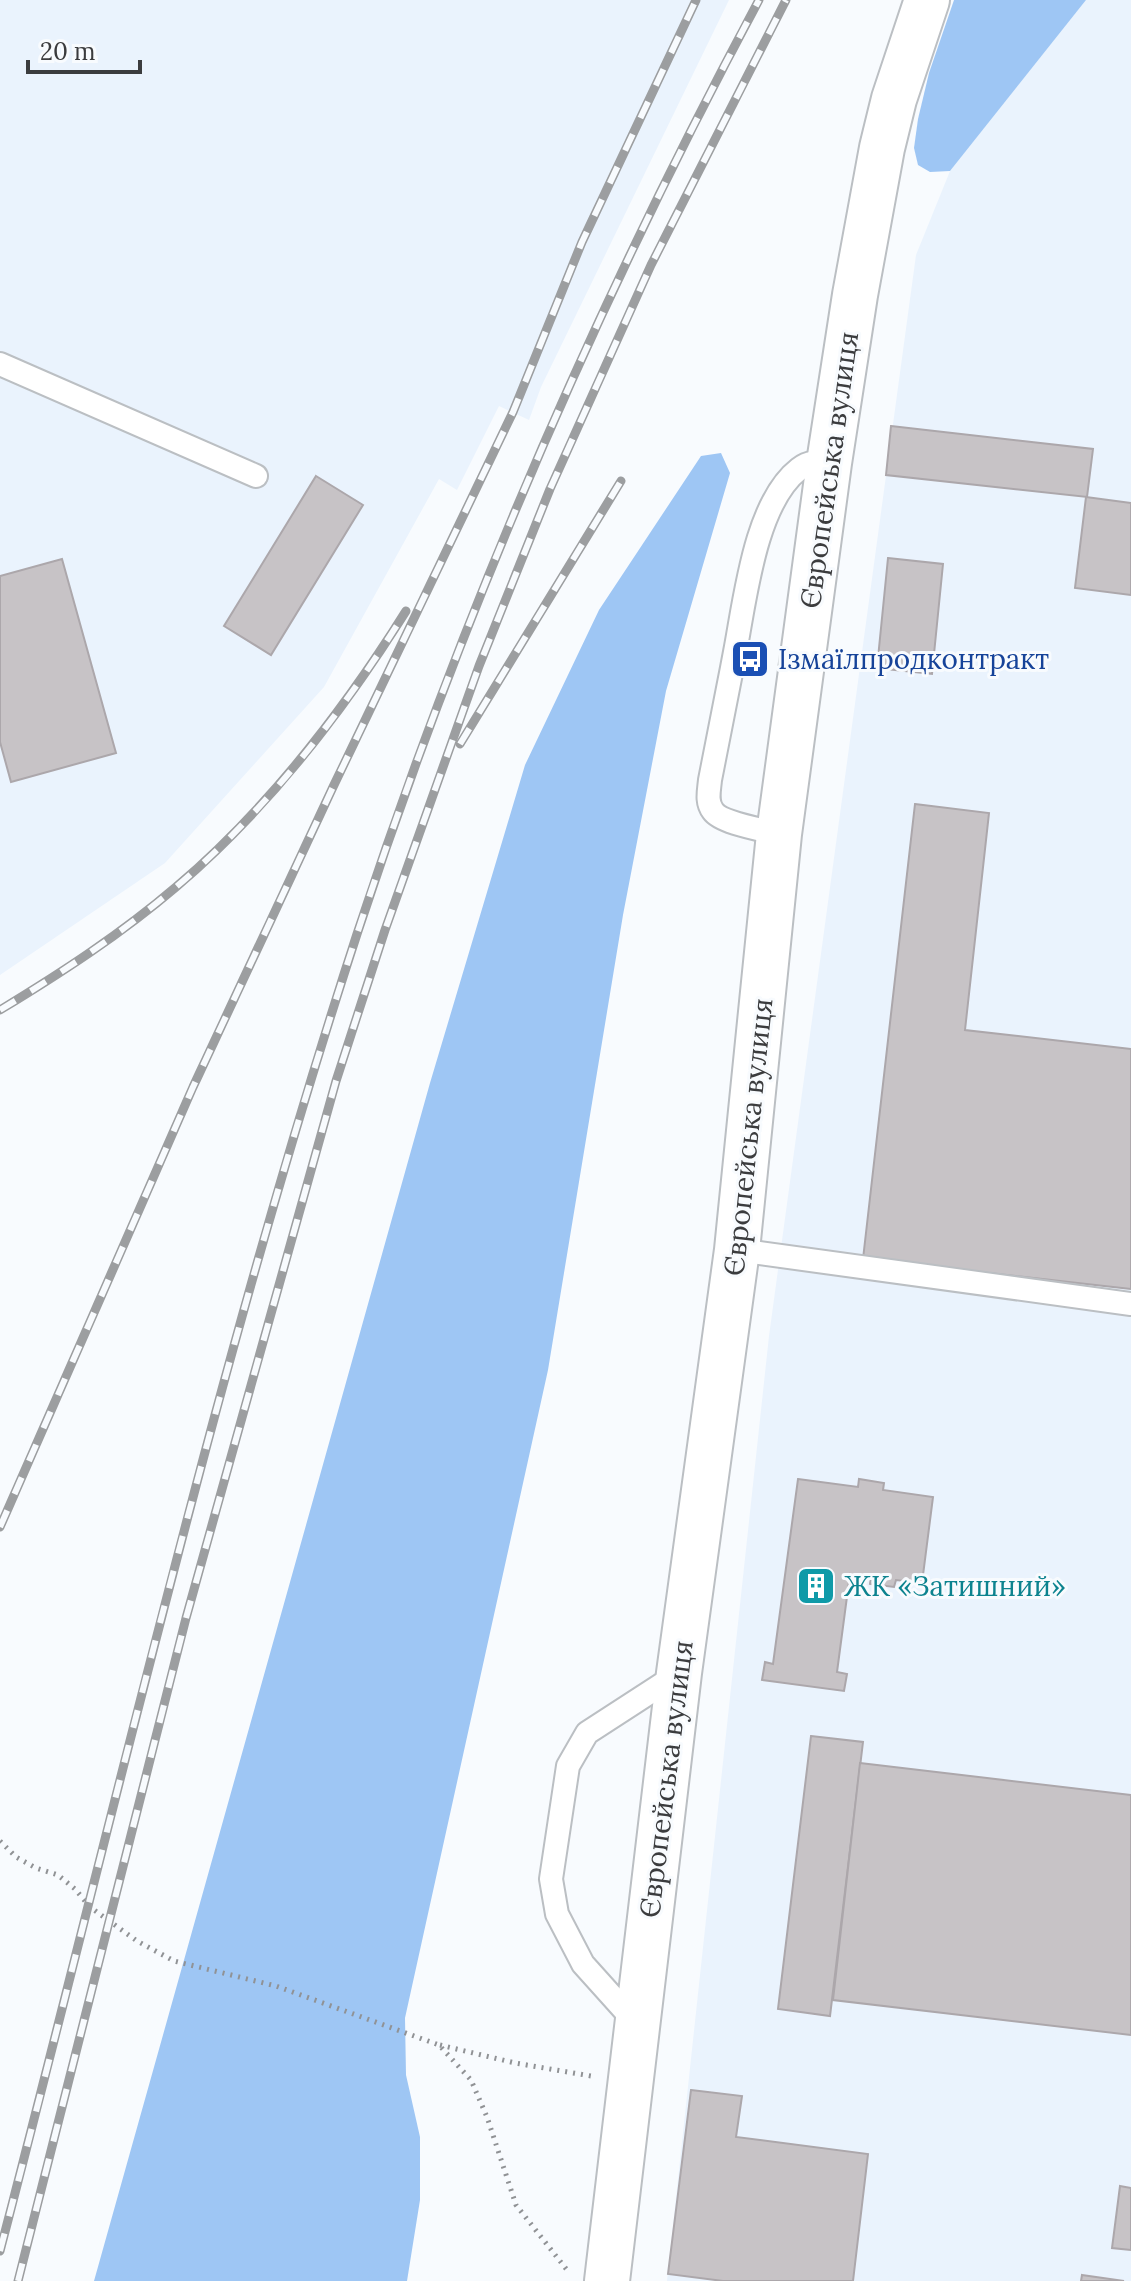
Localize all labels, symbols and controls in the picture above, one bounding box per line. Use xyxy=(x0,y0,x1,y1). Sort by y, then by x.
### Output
scale bar xyxy=(28,24,140,74)
text: 20 m xyxy=(40,36,96,67)
street label: Європейська вулиця xyxy=(792,329,866,611)
bus stop icon: Ізмаїлпродконтракт xyxy=(729,638,771,680)
place label: Ізмаїлпродконтракт xyxy=(778,641,1049,677)
street label: Європейська вулиця xyxy=(716,996,780,1278)
building icon: ЖК «Затишний» xyxy=(795,1565,837,1607)
place label: ЖК «Затишний» xyxy=(844,1568,1066,1604)
street label: Європейська вулиця xyxy=(631,1638,701,1920)

